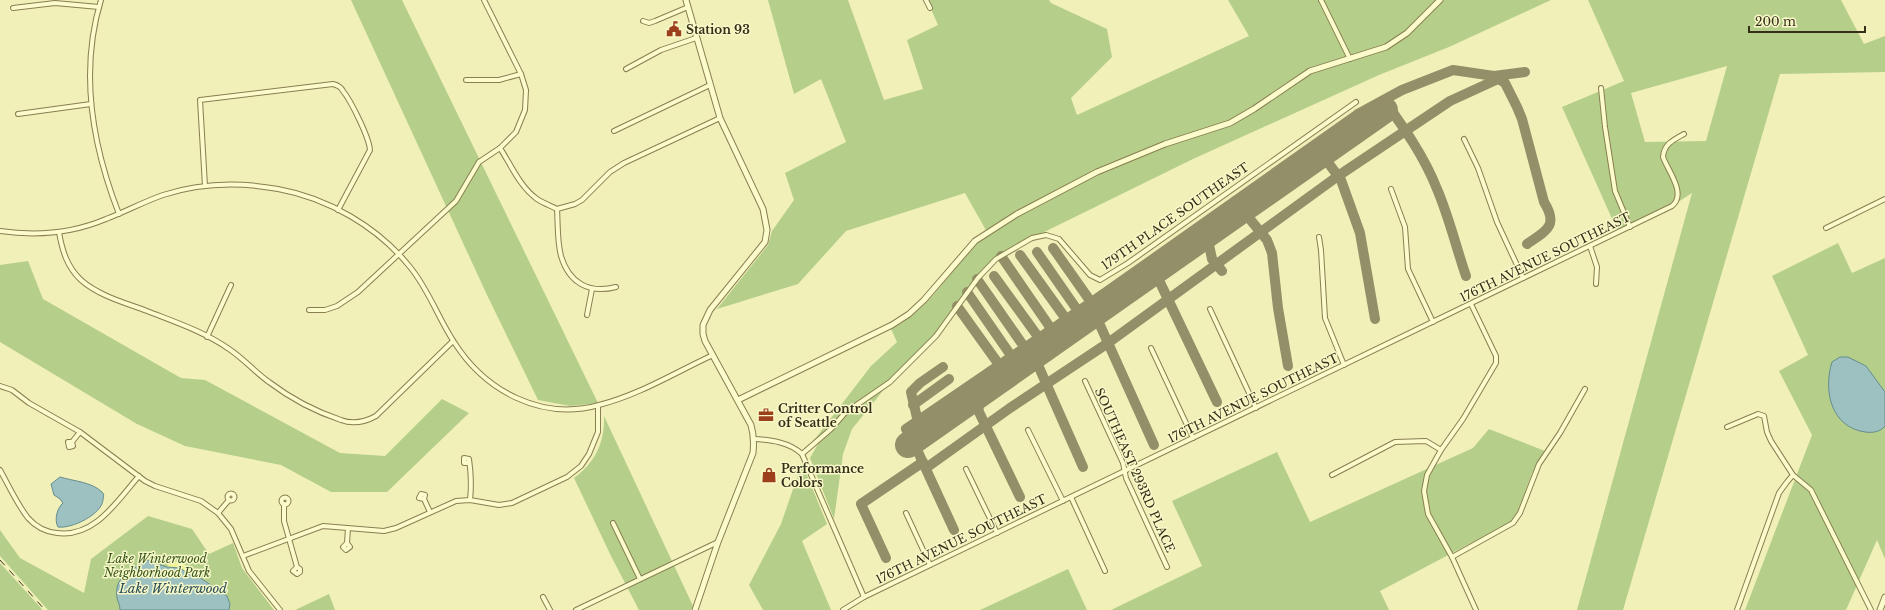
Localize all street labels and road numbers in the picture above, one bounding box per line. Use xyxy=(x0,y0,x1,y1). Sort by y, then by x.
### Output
street label: 179TH PLACE SOUTHEAST xyxy=(1098,159,1252,273)
street label: 176TH AVENUE SOUTHEAST xyxy=(1457,209,1633,305)
street label: 176TH AVENUE SOUTHEAST xyxy=(1165,350,1341,446)
street label: SOUTHEAST 293RD PLACE xyxy=(1092,385,1178,555)
street label: 176TH AVENUE SOUTHEAST xyxy=(873,491,1049,587)

